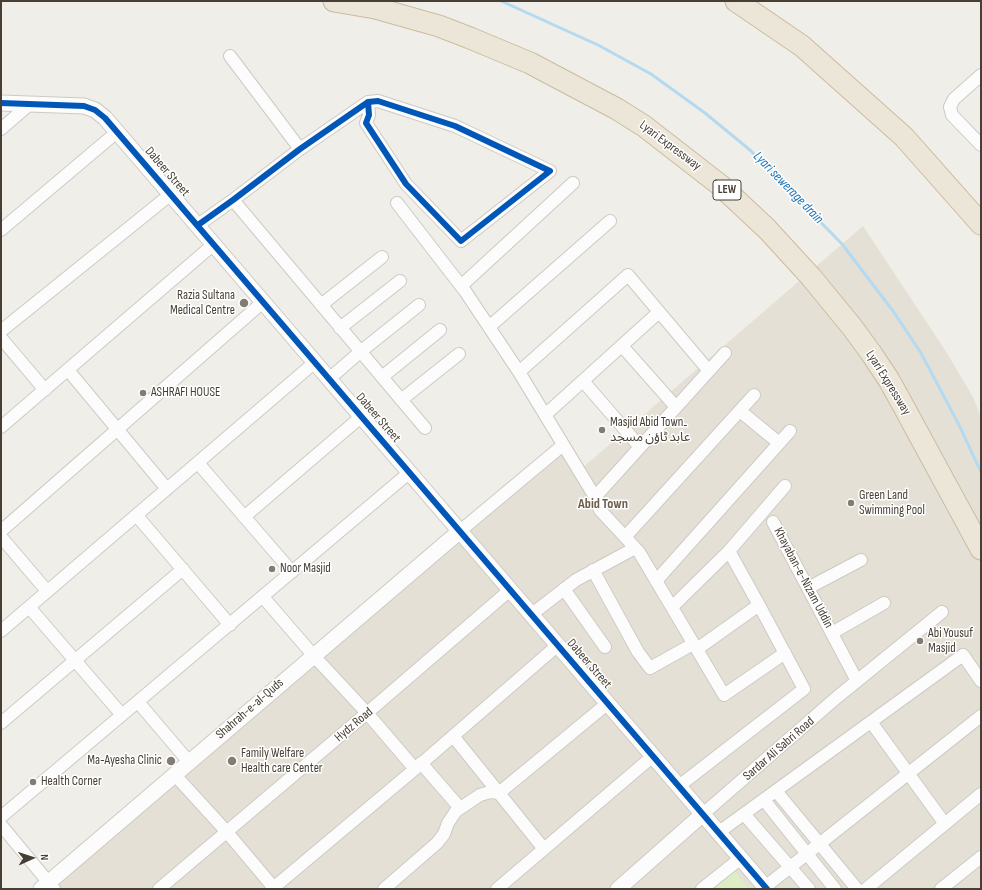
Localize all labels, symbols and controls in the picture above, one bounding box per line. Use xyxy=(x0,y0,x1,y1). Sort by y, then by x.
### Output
street label: Lyari Expressway xyxy=(636,118,704,174)
street label: Dabeer Street xyxy=(141,144,193,200)
water label: Lyari sewerage drain xyxy=(749,148,827,228)
road number: LEW xyxy=(713,180,741,200)
place label: Razia Sultana Medical Centre xyxy=(170,288,235,319)
marker: Razia Sultana Medical Centre xyxy=(238,297,250,309)
street label: Lyari Expressway xyxy=(862,348,914,418)
place label: ASHRAFI HOUSE xyxy=(151,385,220,401)
marker: ASHRAFI HOUSE xyxy=(138,388,148,398)
street label: Dabeer Street xyxy=(352,390,404,446)
place label: Masjid Abid Town۔ عابد ٹاؤن مسجد xyxy=(610,415,690,446)
marker: Masjid Abid Town۔ عابد ٹاؤن مسجد xyxy=(597,425,607,435)
place label: Green Land Swimming Pool xyxy=(859,488,925,519)
district label: Abid Town xyxy=(578,496,628,512)
marker: Green Land Swimming Pool xyxy=(846,498,856,508)
street label: Khayaban-e-Nizam Uddin xyxy=(770,525,836,631)
place label: Noor Masjid xyxy=(280,561,331,577)
marker: Noor Masjid xyxy=(267,564,277,574)
place label: Abi Yousuf Masjid xyxy=(928,626,973,657)
street label: Dabeer Street xyxy=(563,636,615,692)
marker: Abi Yousuf Masjid xyxy=(915,636,925,646)
street label: Shahrah-e-al-Quds xyxy=(213,675,287,743)
street label: Hydz Road xyxy=(332,704,376,746)
street label: Sardar Ali Sabri Road xyxy=(740,714,818,784)
place label: Family Welfare Health care Center xyxy=(241,746,323,777)
place label: Ma-Ayesha Clinic xyxy=(87,753,162,769)
marker: Ma-Ayesha Clinic xyxy=(165,755,177,767)
marker: Family Welfare Health care Center xyxy=(226,755,238,767)
place label: Health Corner xyxy=(41,774,102,790)
marker: Health Corner xyxy=(28,777,38,787)
north arrow xyxy=(12,838,52,878)
text: N xyxy=(38,854,51,861)

